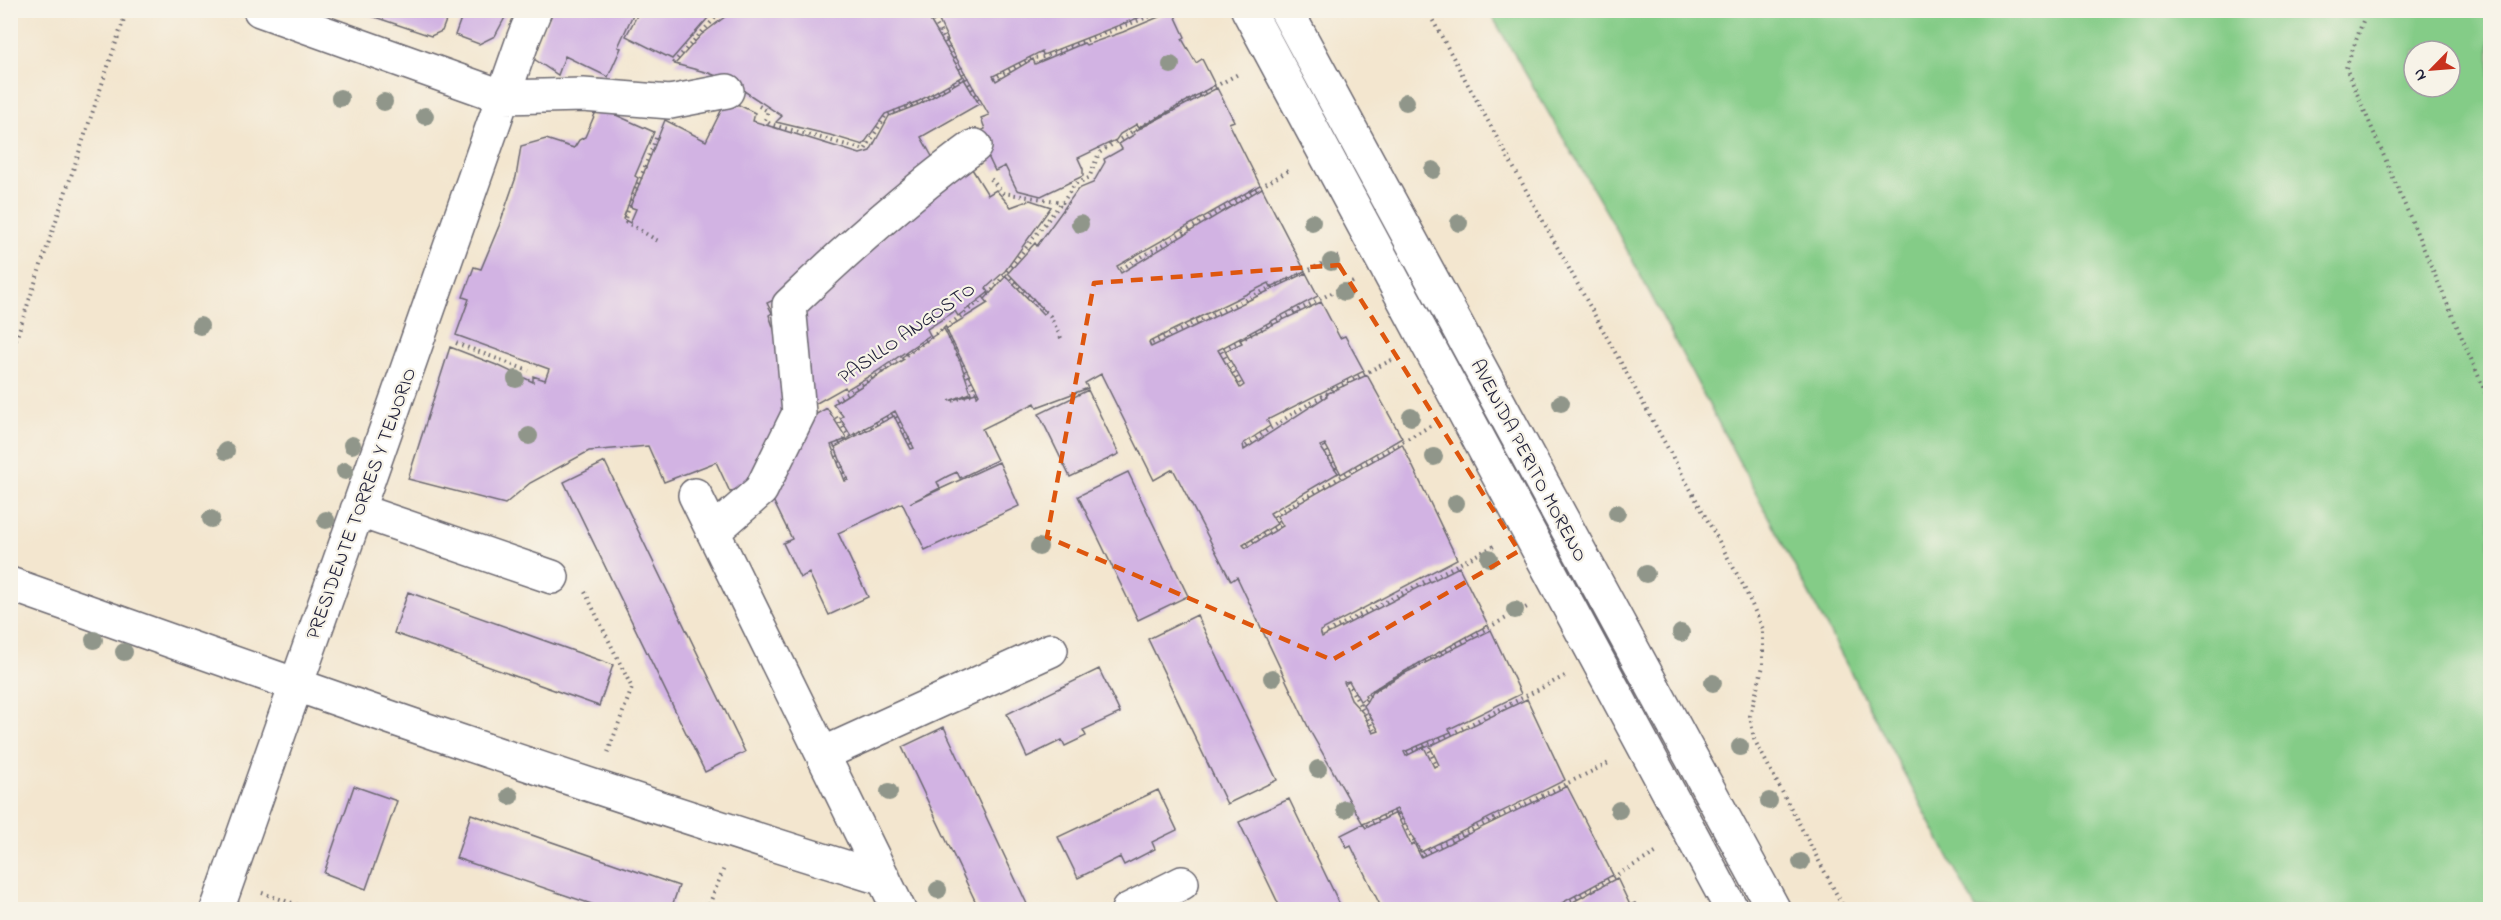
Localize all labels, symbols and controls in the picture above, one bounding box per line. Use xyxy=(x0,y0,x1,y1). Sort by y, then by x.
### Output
north arrow xyxy=(2402,39,2462,99)
text: N xyxy=(2407,64,2433,84)
street label: PASILLO ANGOSTO xyxy=(833,276,982,392)
street label: AVENIDA PERITO MORENO xyxy=(1462,355,1594,568)
street label: PRESIDENTE TORRES Y TENORIO xyxy=(300,364,425,644)

